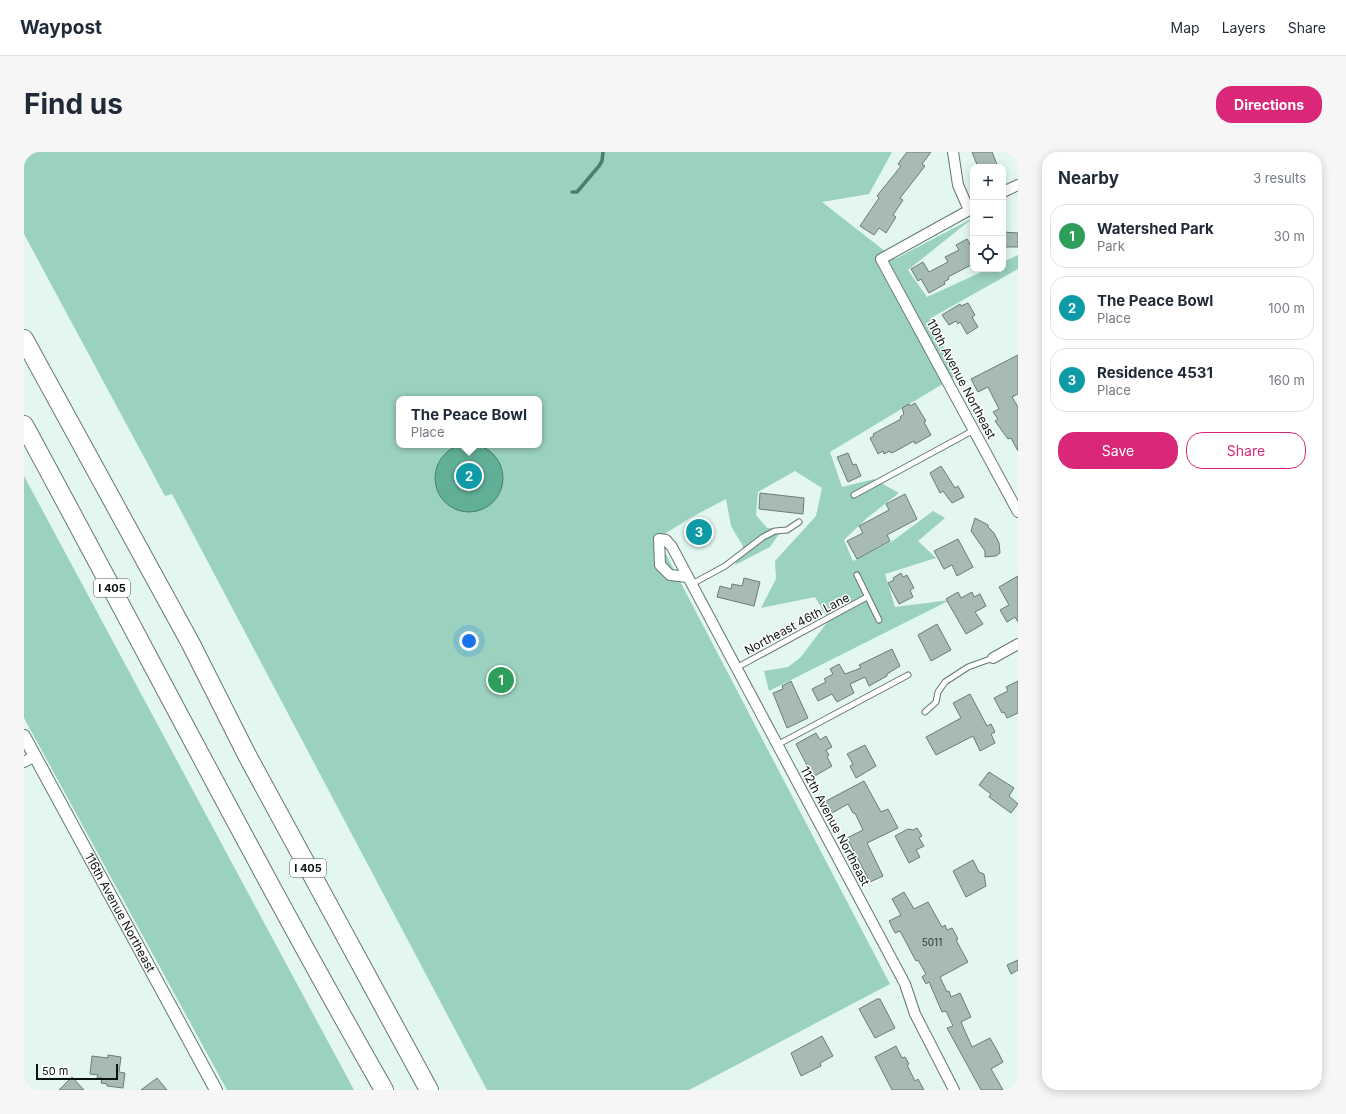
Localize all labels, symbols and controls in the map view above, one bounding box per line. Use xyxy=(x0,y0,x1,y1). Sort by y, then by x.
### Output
text: Waypost xyxy=(20,16,102,39)
text: Map xyxy=(1171,19,1200,36)
text: Layers xyxy=(1222,19,1266,36)
text: Share xyxy=(1288,19,1326,36)
button: Directions xyxy=(1216,86,1322,123)
text: Find us xyxy=(24,87,123,121)
map controls xyxy=(970,164,1006,272)
button: + xyxy=(970,164,1006,200)
text: Nearby xyxy=(1058,168,1119,188)
text: 3 results xyxy=(1253,170,1306,186)
button: − xyxy=(970,200,1006,236)
text: Watershed Park xyxy=(1097,219,1214,238)
text: 1 xyxy=(1069,228,1075,244)
text: 30 m xyxy=(1274,228,1305,244)
button: locate xyxy=(970,236,1006,272)
text: Park xyxy=(1097,238,1125,254)
text: The Peace Bowl xyxy=(1097,291,1213,310)
text: 2 xyxy=(1068,300,1076,316)
text: 100 m xyxy=(1268,300,1305,316)
text: Place xyxy=(1097,310,1131,326)
street label: 110th Avenue Northeast xyxy=(923,316,999,441)
text: Residence 4531 xyxy=(1097,363,1213,382)
text: 3 xyxy=(1068,372,1076,388)
text: 160 m xyxy=(1268,372,1305,388)
text: Place xyxy=(1097,382,1131,398)
popup xyxy=(396,396,542,448)
text: The Peace Bowl xyxy=(411,405,527,424)
text: Place xyxy=(411,424,445,440)
button: Save xyxy=(1058,432,1178,469)
button: Share xyxy=(1186,432,1306,469)
pin: 2 xyxy=(456,461,482,491)
pin: 3 xyxy=(686,517,712,547)
road number: I 405 xyxy=(94,579,130,597)
street label: Northeast 46th Lane xyxy=(742,590,852,658)
your location xyxy=(459,631,479,651)
pin: 1 xyxy=(488,665,514,695)
street label: 112th Avenue Northeast xyxy=(798,763,873,888)
street label: 116th Avenue Northeast xyxy=(82,850,159,975)
road number: I 405 xyxy=(290,859,326,877)
house number: 5011 xyxy=(922,936,942,948)
scale bar xyxy=(36,1062,118,1081)
text: 50 m xyxy=(42,1064,68,1078)

